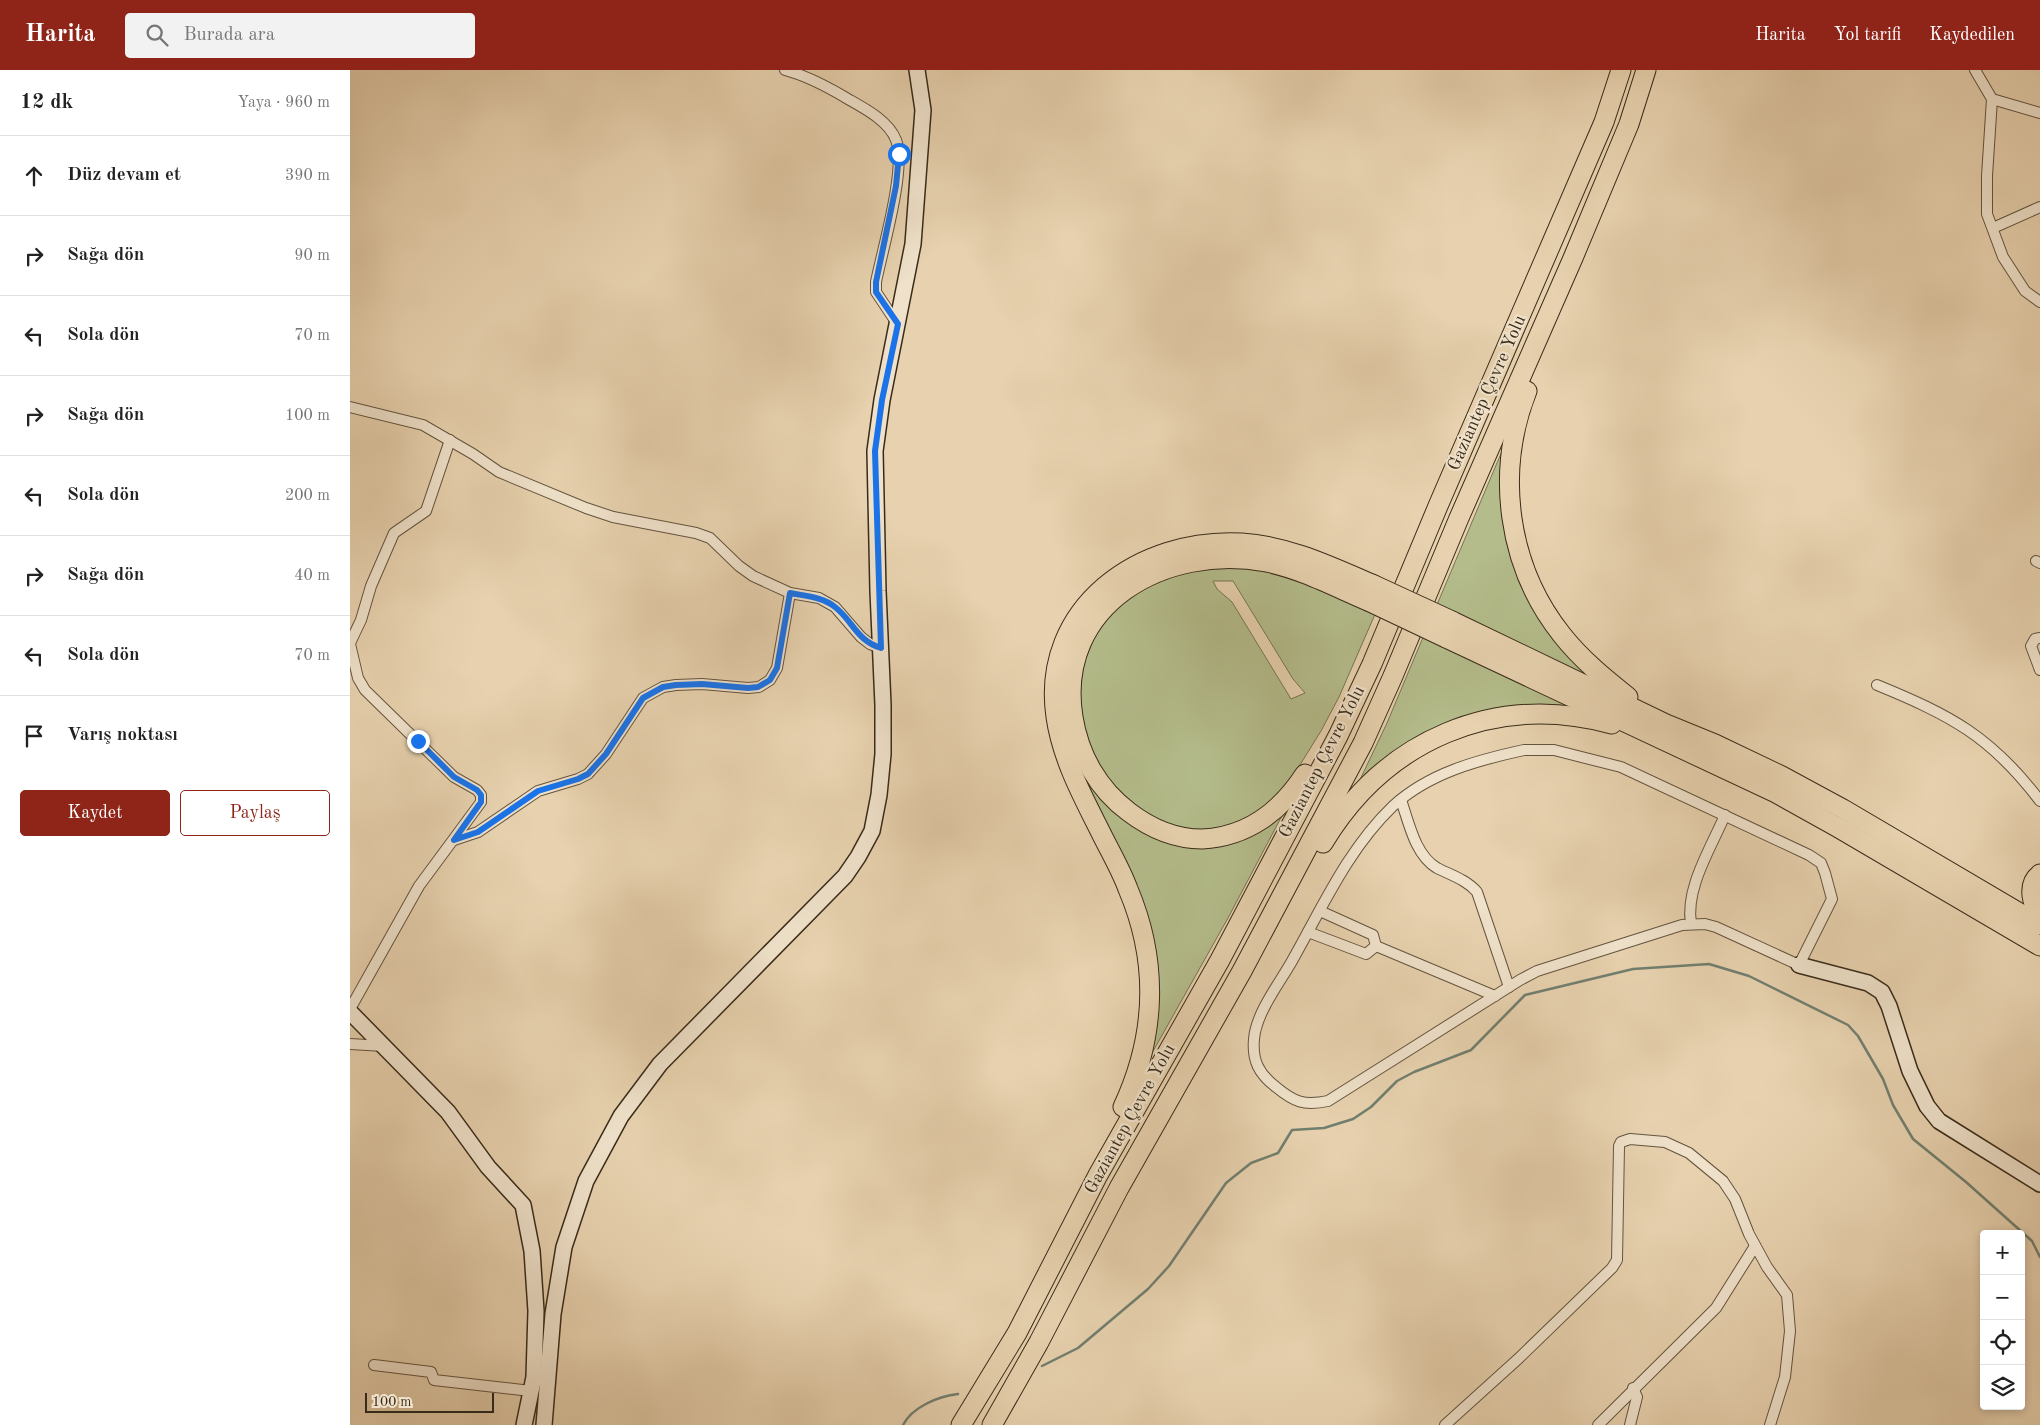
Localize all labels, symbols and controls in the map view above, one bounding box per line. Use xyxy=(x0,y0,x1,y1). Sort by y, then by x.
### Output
search box xyxy=(125,13,475,58)
icon: search xyxy=(143,21,171,49)
text: Harita xyxy=(25,23,95,47)
text: Burada ara xyxy=(183,26,275,45)
text: Harita xyxy=(1755,26,1806,44)
text: Yol tarifi xyxy=(1834,26,1901,44)
text: Kaydedilen xyxy=(1929,26,2015,44)
text: 12 dk xyxy=(20,92,73,113)
text: Yaya · 960 m xyxy=(237,95,330,111)
route start xyxy=(888,143,911,166)
icon: ahead xyxy=(20,162,48,190)
text: Düz devam et xyxy=(67,166,181,185)
text: 390 m xyxy=(285,168,330,184)
icon: right xyxy=(20,242,48,270)
text: Sağa dön xyxy=(67,246,144,265)
text: 90 m xyxy=(294,248,330,264)
street label: Gaziantep Çevre Yolu xyxy=(1445,312,1530,473)
icon: left xyxy=(20,322,48,350)
text: Sola dön xyxy=(67,326,140,345)
text: 70 m xyxy=(294,328,330,344)
icon: right xyxy=(20,402,48,430)
text: Sağa dön xyxy=(67,406,144,425)
text: 100 m xyxy=(285,408,330,424)
icon: left xyxy=(20,482,48,510)
text: Sola dön xyxy=(67,486,140,505)
text: 200 m xyxy=(285,488,330,504)
icon: right xyxy=(20,562,48,590)
text: Sağa dön xyxy=(67,566,144,585)
text: 40 m xyxy=(294,568,330,584)
icon: left xyxy=(20,642,48,670)
text: Sola dön xyxy=(67,646,140,665)
text: 70 m xyxy=(294,648,330,664)
street label: Gaziantep Çevre Yolu xyxy=(1276,683,1368,841)
icon: arrive xyxy=(20,722,48,750)
text: Varış noktası xyxy=(67,726,178,745)
route end xyxy=(407,730,430,753)
button: Kaydet xyxy=(20,790,170,836)
button: Paylaş xyxy=(180,790,330,836)
street label: Gaziantep Çevre Yolu xyxy=(1081,1041,1179,1197)
map controls xyxy=(1980,1230,2025,1410)
button: + xyxy=(1980,1230,2025,1275)
button: − xyxy=(1980,1275,2025,1320)
button: locate xyxy=(1980,1320,2025,1365)
button: layers xyxy=(1980,1365,2025,1410)
scale bar xyxy=(365,1390,494,1413)
text: 100 m xyxy=(372,1395,411,1409)

